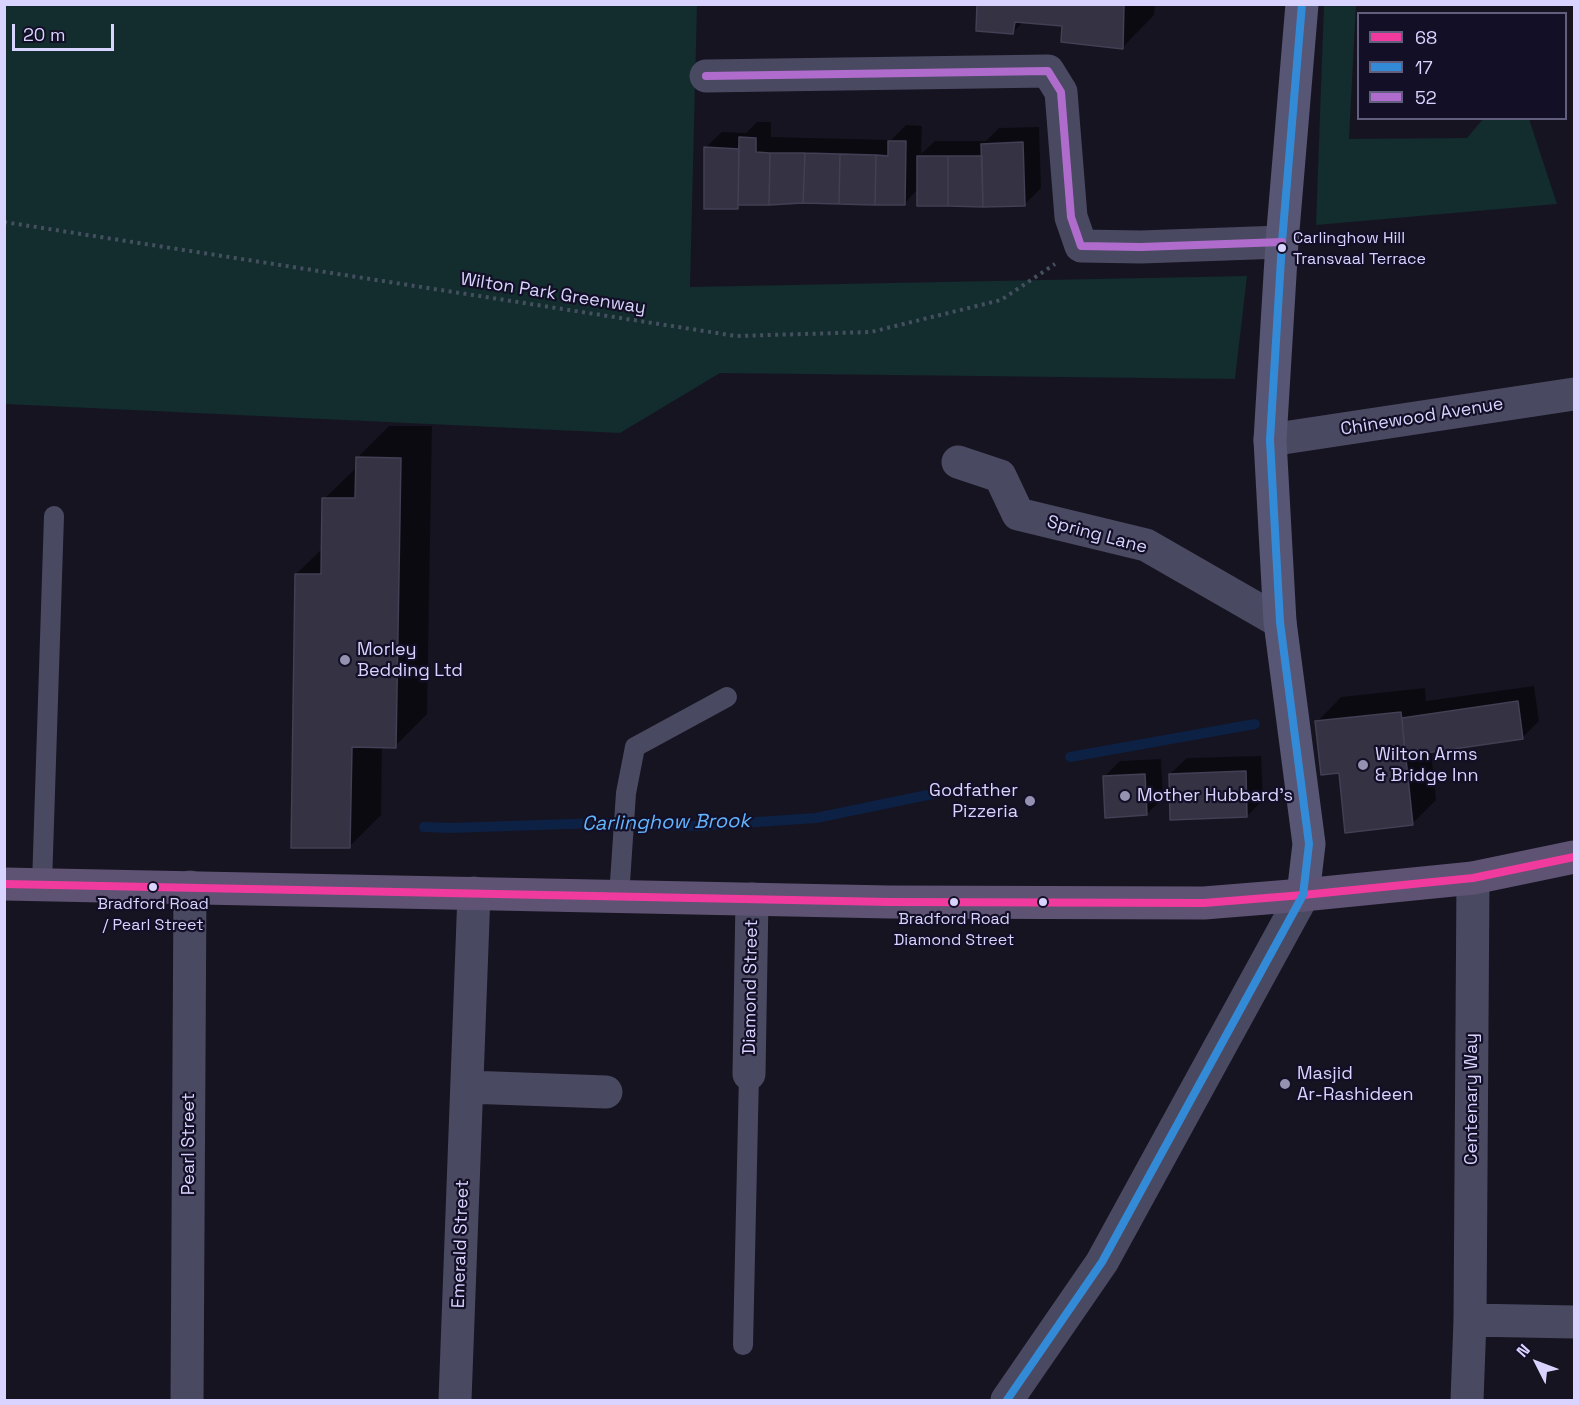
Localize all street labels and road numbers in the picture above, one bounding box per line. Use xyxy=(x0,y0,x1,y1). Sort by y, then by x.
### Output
street label: Wilton Park Greenway xyxy=(459,269,647,319)
street label: Chinewood Avenue xyxy=(1339,393,1505,441)
street label: Spring Lane xyxy=(1045,511,1149,559)
street label: Diamond Street xyxy=(739,919,763,1055)
street label: Centenary Way xyxy=(1461,1033,1483,1165)
street label: Pearl Street xyxy=(178,1093,200,1195)
street label: Emerald Street xyxy=(448,1179,474,1309)

